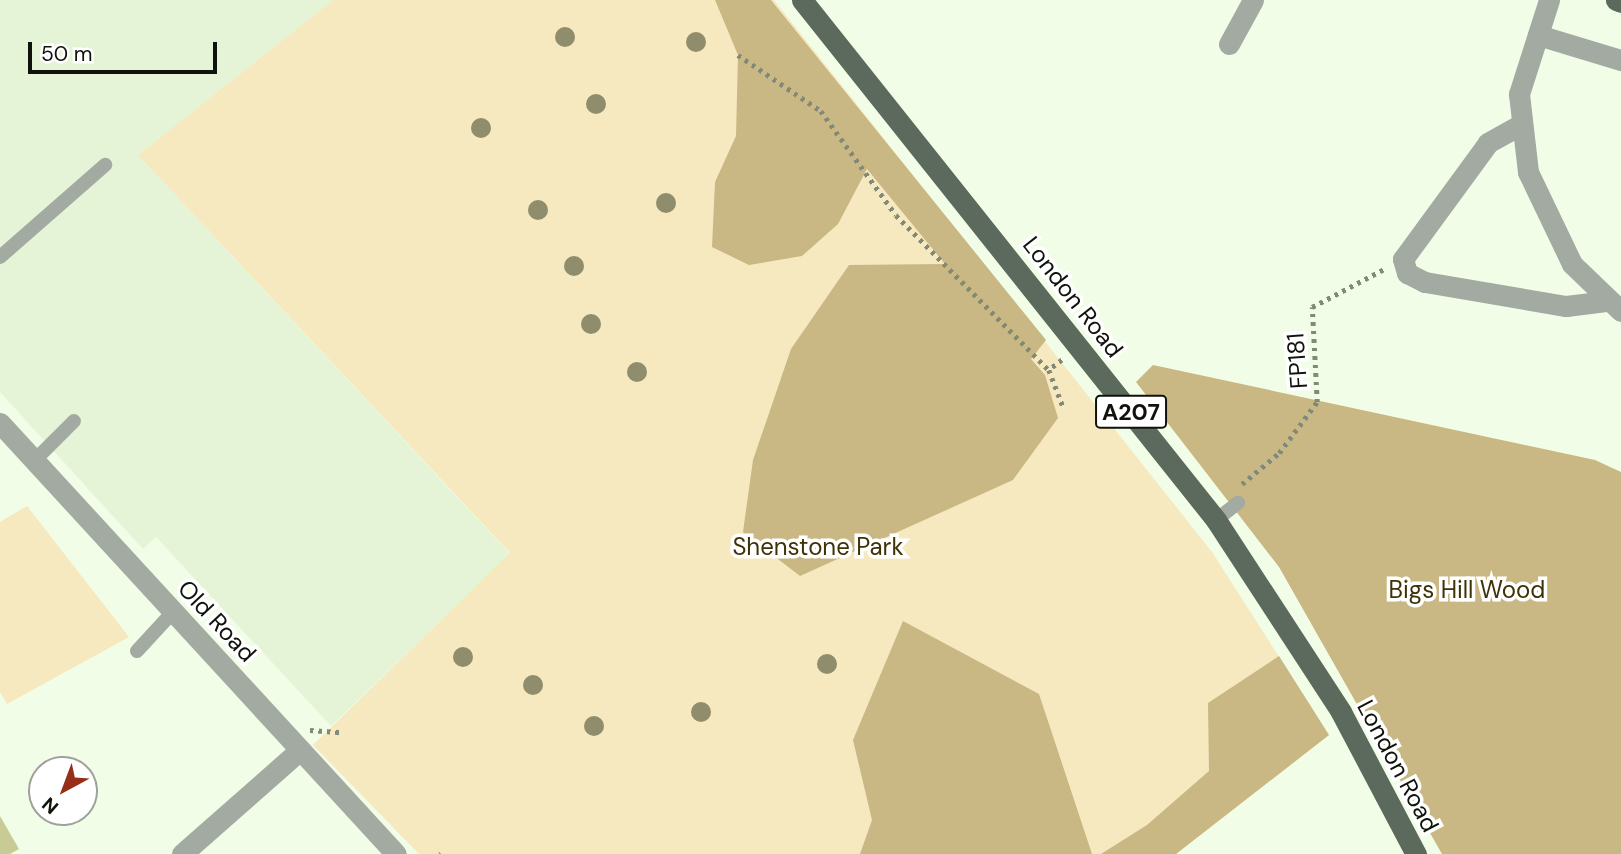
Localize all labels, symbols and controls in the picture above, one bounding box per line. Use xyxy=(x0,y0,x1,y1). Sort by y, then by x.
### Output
scale bar xyxy=(32,28,220,72)
text: 50 m xyxy=(41,40,92,68)
street label: London Road xyxy=(1017,231,1129,363)
street label: FP181 xyxy=(1281,332,1313,390)
road number: A207 xyxy=(1094,392,1168,432)
park label: Shenstone Park xyxy=(732,533,904,561)
street label: Old Road xyxy=(172,574,262,668)
park label: Bigs Hill Wood xyxy=(1389,576,1545,604)
street label: London Road xyxy=(1351,695,1445,837)
north arrow xyxy=(28,756,98,826)
text: N xyxy=(37,792,64,820)

